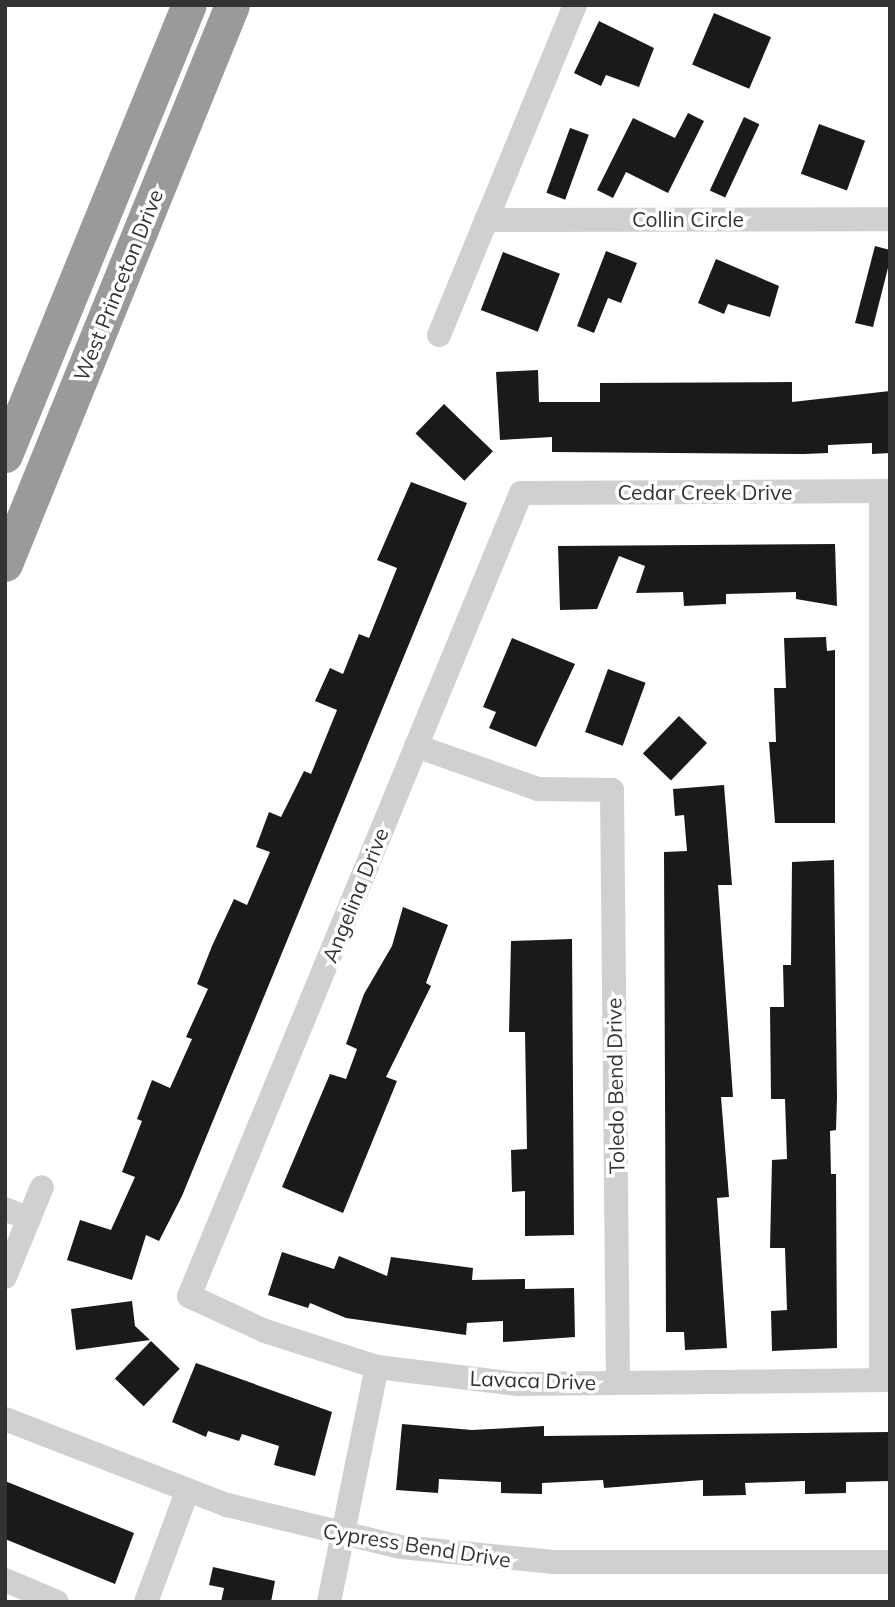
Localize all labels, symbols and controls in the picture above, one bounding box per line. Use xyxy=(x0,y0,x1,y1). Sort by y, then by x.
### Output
street label: West Princeton Drive xyxy=(68,186,168,384)
street label: Collin Circle xyxy=(632,206,744,232)
street label: Cedar Creek Drive xyxy=(617,479,793,505)
street label: Angelina Drive xyxy=(317,824,393,966)
street label: Toledo Bend Drive xyxy=(601,998,629,1174)
street label: Lavaca Drive xyxy=(469,1365,597,1395)
street label: Cypress Bend Drive xyxy=(321,1518,513,1572)

